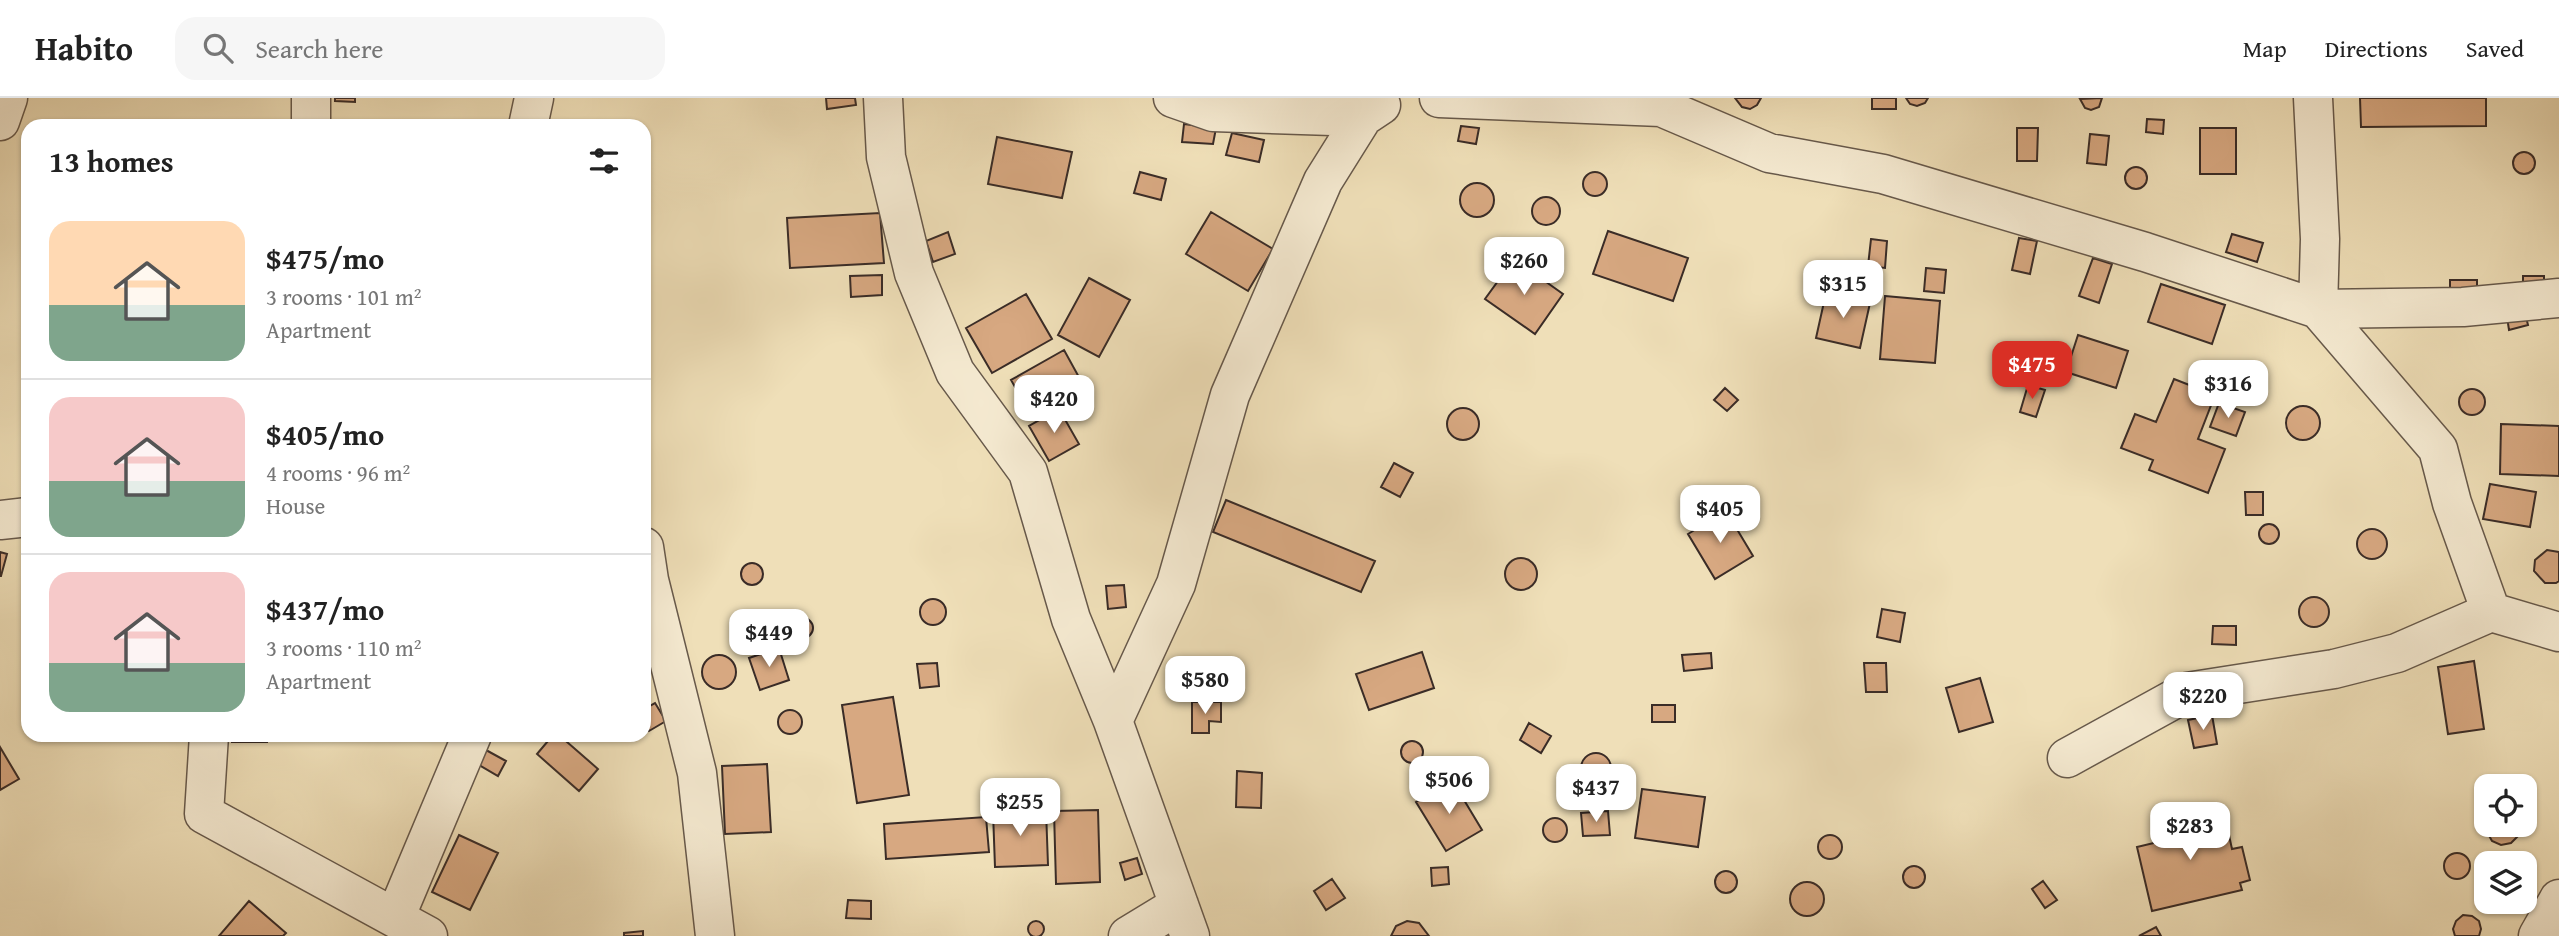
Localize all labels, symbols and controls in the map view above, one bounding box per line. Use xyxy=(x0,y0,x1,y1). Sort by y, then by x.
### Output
search box xyxy=(175,17,665,80)
text: Habito xyxy=(35,24,133,72)
icon: search xyxy=(199,29,237,67)
text: Search here xyxy=(255,29,383,68)
text: Map xyxy=(2243,31,2287,66)
text: Directions xyxy=(2325,31,2428,66)
text: Saved xyxy=(2466,31,2524,66)
text: 13 homes xyxy=(49,139,174,183)
icon: filters xyxy=(585,142,623,180)
text: $475/mo xyxy=(266,236,384,280)
pin: $260 xyxy=(1483,238,1565,297)
text: $260 xyxy=(1500,243,1548,276)
icon: home xyxy=(105,249,189,333)
pin: $315 xyxy=(1802,260,1884,320)
text: $315 xyxy=(1819,266,1867,299)
text: 3 rooms · 101 m² xyxy=(266,280,421,313)
text: Apartment xyxy=(266,313,371,346)
pin: $475 xyxy=(1991,342,2073,401)
text: $475 xyxy=(2008,347,2056,380)
pin: $316 xyxy=(2187,360,2269,420)
text: $316 xyxy=(2204,366,2252,399)
pin: $420 xyxy=(1013,376,1095,435)
text: $420 xyxy=(1030,381,1078,414)
text: $405/mo xyxy=(266,412,384,456)
icon: home xyxy=(105,425,189,509)
text: 4 rooms · 96 m² xyxy=(266,456,410,489)
pin: $405 xyxy=(1679,486,1761,545)
text: House xyxy=(266,489,325,522)
text: $405 xyxy=(1696,491,1744,524)
text: $437/mo xyxy=(266,587,384,631)
icon: home xyxy=(105,600,189,684)
pin: $449 xyxy=(728,610,810,669)
text: $449 xyxy=(745,615,793,648)
text: 3 rooms · 110 m² xyxy=(266,631,421,664)
pin: $580 xyxy=(1164,656,1246,716)
text: $580 xyxy=(1181,662,1229,695)
text: Apartment xyxy=(266,664,371,697)
pin: $220 xyxy=(2162,672,2244,732)
text: $220 xyxy=(2179,678,2227,711)
pin: $506 xyxy=(1408,756,1490,816)
text: $506 xyxy=(1425,762,1473,795)
pin: $437 xyxy=(1555,764,1637,824)
text: $437 xyxy=(1572,770,1620,803)
map controls xyxy=(2474,774,2537,914)
button: locate xyxy=(2474,774,2537,837)
pin: $255 xyxy=(979,778,1061,838)
text: $255 xyxy=(996,784,1044,817)
pin: $283 xyxy=(2149,802,2231,862)
text: $283 xyxy=(2166,808,2214,841)
button: layers xyxy=(2474,851,2537,914)

